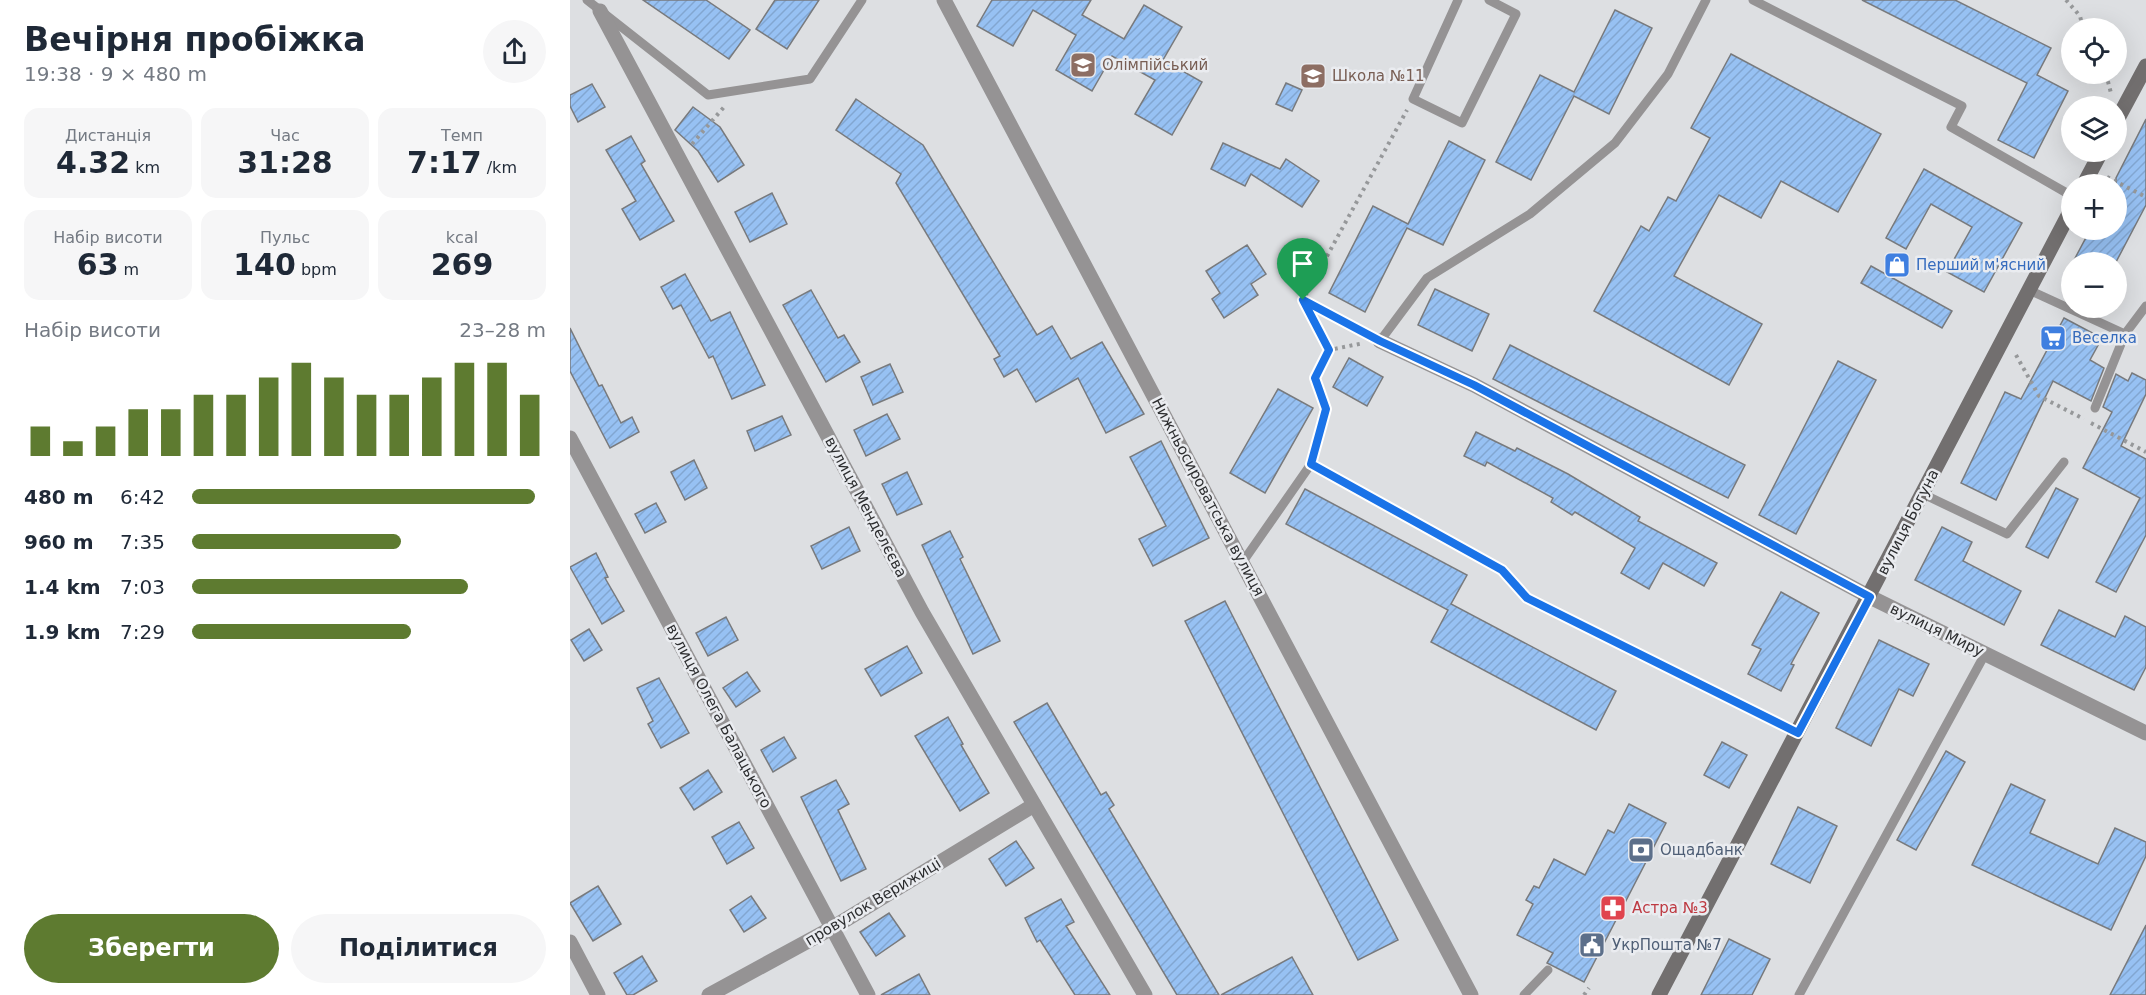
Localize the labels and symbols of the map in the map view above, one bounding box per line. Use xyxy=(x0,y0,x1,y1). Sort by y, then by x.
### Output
school or university icon: Олімпійський xyxy=(1068,50,1098,80)
place label: Олімпійський xyxy=(1102,56,1208,74)
school or university icon: Школа №11 xyxy=(1298,61,1328,91)
place label: Школа №11 xyxy=(1332,67,1425,85)
pin xyxy=(1277,238,1328,300)
shop icon: Перший м'ясний xyxy=(1882,250,1912,280)
place label: Перший м'ясний xyxy=(1916,256,2046,274)
supermarket icon: Веселка xyxy=(2038,323,2068,353)
place label: Веселка xyxy=(2072,329,2137,347)
street label: Нижньосироватська вулиця xyxy=(1148,395,1268,599)
street label: вулиця Менделєєва xyxy=(821,434,911,580)
street label: вулиця Богуна xyxy=(1874,466,1942,578)
street label: вулиця Миру xyxy=(1887,600,1987,661)
street label: вулиця Олега Балацького xyxy=(663,621,775,811)
bank icon: Ощадбанк xyxy=(1626,835,1656,865)
place label: Ощадбанк xyxy=(1660,841,1743,859)
street label: провулок Верижиці xyxy=(802,854,944,950)
pharmacy icon: Астра №3 xyxy=(1598,893,1628,923)
place label: Астра №3 xyxy=(1632,899,1708,917)
public building icon: УкрПошта №7 xyxy=(1577,930,1607,960)
place label: УкрПошта №7 xyxy=(1612,936,1722,954)

